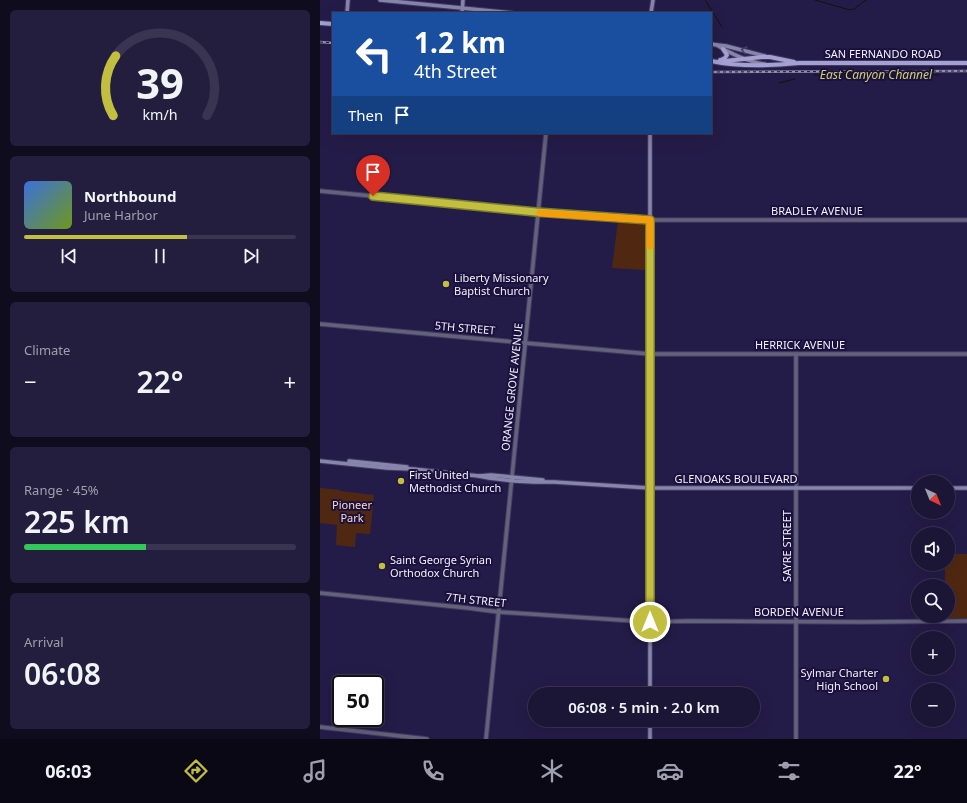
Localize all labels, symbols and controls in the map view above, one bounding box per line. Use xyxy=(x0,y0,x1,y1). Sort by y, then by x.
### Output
text: 1.2 km xyxy=(414,23,506,61)
icon: left xyxy=(348,28,400,80)
street label: SAN FERNANDO ROAD xyxy=(825,46,941,61)
one-way arrow xyxy=(741,47,747,55)
text: 39 xyxy=(136,55,184,111)
text: 4th Street xyxy=(414,59,497,83)
water label: East Canyon Channel xyxy=(820,66,933,83)
text: km/h xyxy=(142,104,178,123)
icon: arrive xyxy=(391,104,413,126)
text: Then xyxy=(348,105,383,125)
pin xyxy=(356,155,390,196)
icon: arrive xyxy=(362,161,384,183)
text: Northbound xyxy=(84,186,176,206)
street label: BRADLEY AVENUE xyxy=(771,203,863,218)
text: June Harbor xyxy=(84,206,158,224)
icon: previous xyxy=(58,245,80,267)
icon: pause xyxy=(149,245,171,267)
icon: next xyxy=(240,245,262,267)
place label: Liberty Missionary Baptist Church xyxy=(454,270,549,298)
marker: Liberty Missionary Baptist Church xyxy=(441,279,451,289)
street label: 5TH STREET xyxy=(434,317,496,338)
street label: ORANGE GROVE AVENUE xyxy=(497,322,526,452)
street label: HERRICK AVENUE xyxy=(755,337,845,352)
text: Climate xyxy=(24,341,70,359)
text: 22° xyxy=(136,361,184,402)
text: − xyxy=(24,366,37,396)
text: + xyxy=(283,366,296,396)
place label: First United Methodist Church xyxy=(409,467,501,495)
street label: GLENOAKS BOULEVARD xyxy=(674,471,798,486)
north arrow xyxy=(911,475,955,519)
map controls xyxy=(911,475,955,727)
marker: First United Methodist Church xyxy=(396,476,406,486)
text: Range · 45% xyxy=(24,481,99,499)
park label: Pioneer Park xyxy=(332,497,372,525)
text: 225 km xyxy=(24,501,130,542)
street label: SAYRE STREET xyxy=(779,510,794,582)
button: sound xyxy=(911,527,955,571)
place label: Saint George Syrian Orthodox Church xyxy=(390,552,492,580)
marker: Saint George Syrian Orthodox Church xyxy=(377,561,387,571)
button: search xyxy=(911,579,955,623)
street label: 7TH STREET xyxy=(445,589,507,610)
position arrow xyxy=(629,601,671,643)
street label: BORDEN AVENUE xyxy=(754,604,844,619)
button: + xyxy=(911,631,955,675)
text: Arrival xyxy=(24,633,64,651)
text: 06:08 xyxy=(24,653,101,694)
place label: Sylmar Charter High School xyxy=(800,665,878,693)
marker: Sylmar Charter High School xyxy=(881,674,891,684)
speed limit sign: 50 xyxy=(332,675,384,727)
button: − xyxy=(911,683,955,727)
text: 06:08 · 5 min · 2.0 km xyxy=(568,697,720,717)
icon: directions xyxy=(182,757,210,785)
icon: music xyxy=(301,757,329,785)
icon: phone xyxy=(419,757,447,785)
icon: climate xyxy=(538,757,566,785)
icon: car xyxy=(656,757,684,785)
icon: filters xyxy=(775,757,803,785)
text: 06:03 xyxy=(45,759,92,783)
text: 22° xyxy=(893,759,922,783)

